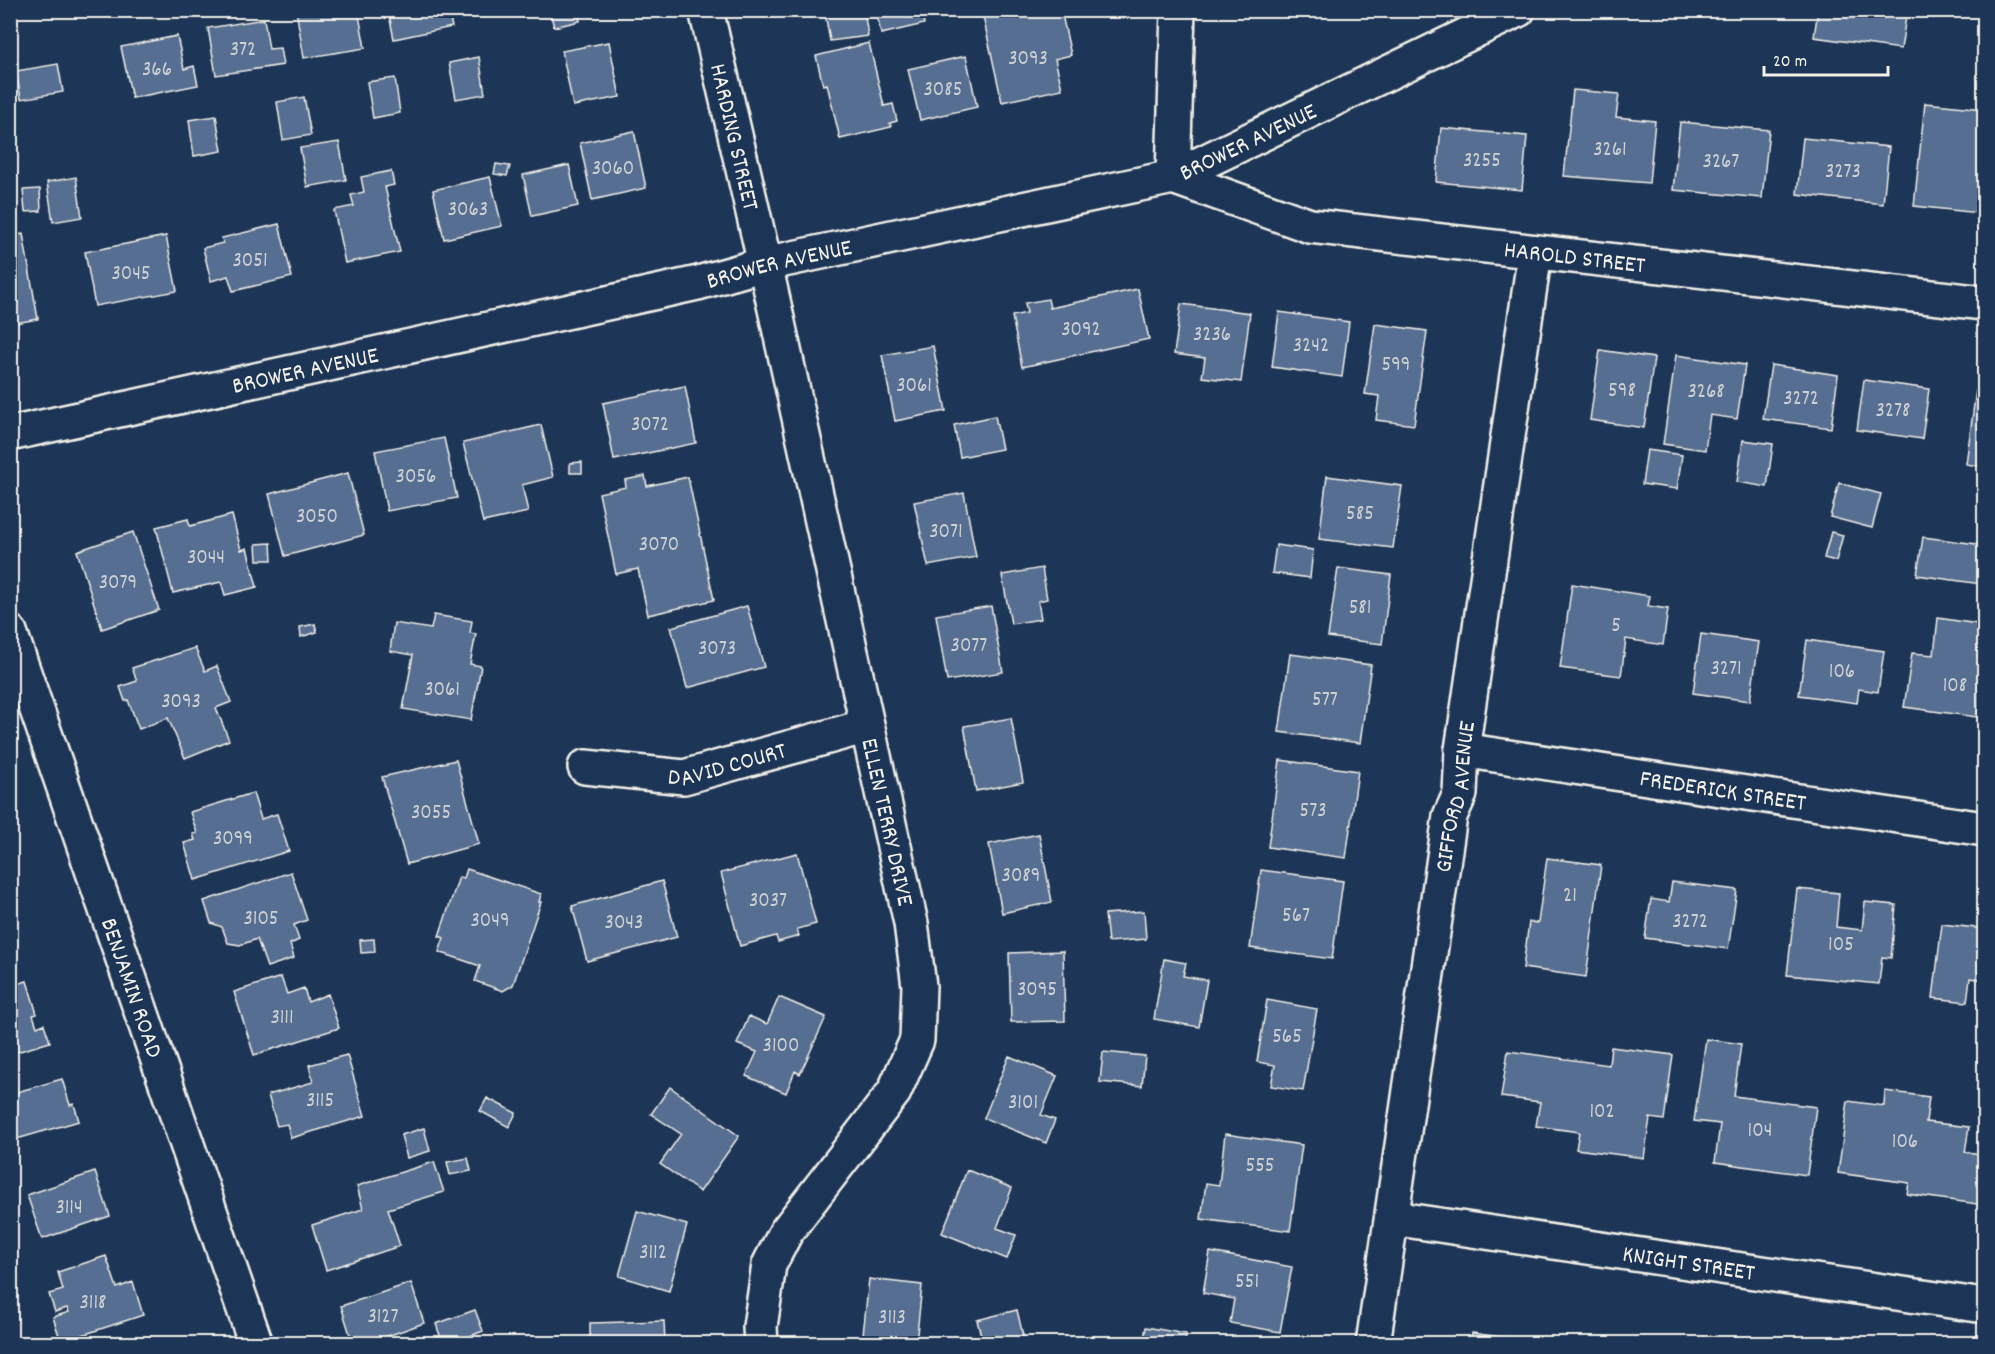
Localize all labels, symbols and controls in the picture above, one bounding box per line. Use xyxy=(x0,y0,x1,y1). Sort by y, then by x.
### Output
house number: 372 xyxy=(230,36,256,66)
scale bar xyxy=(1764,39,1888,77)
house number: 3093 xyxy=(1008,45,1048,75)
text: 20 m xyxy=(1773,50,1807,75)
house number: 366 xyxy=(142,56,172,86)
street label: HARDING STREET xyxy=(699,61,766,214)
house number: 3085 xyxy=(924,76,962,106)
street label: BROWER AVENUE xyxy=(1175,96,1323,191)
house number: 3261 xyxy=(1593,136,1627,166)
house number: 3255 xyxy=(1463,147,1501,177)
house number: 3267 xyxy=(1703,148,1739,178)
house number: 3060 xyxy=(592,155,634,185)
house number: 3273 xyxy=(1825,158,1861,188)
house number: 3063 xyxy=(448,196,488,226)
street label: BROWER AVENUE xyxy=(703,232,856,300)
street label: HAROLD STREET xyxy=(1502,234,1647,284)
house number: 3051 xyxy=(232,247,268,277)
house number: 3045 xyxy=(111,260,151,290)
house number: 3092 xyxy=(1061,316,1101,346)
house number: 3236 xyxy=(1193,321,1231,351)
house number: 3242 xyxy=(1293,332,1329,362)
street label: BROWER AVENUE xyxy=(229,340,382,405)
house number: 599 xyxy=(1382,351,1410,381)
house number: 3061 xyxy=(896,372,932,402)
house number: 598 xyxy=(1608,377,1636,407)
house number: 3268 xyxy=(1687,378,1725,408)
house number: 3272 xyxy=(1783,385,1819,415)
house number: 3278 xyxy=(1876,397,1910,427)
house number: 3072 xyxy=(631,411,669,441)
house number: 3056 xyxy=(396,463,436,493)
house number: 585 xyxy=(1346,500,1374,530)
house number: 3050 xyxy=(296,503,338,533)
house number: 3071 xyxy=(929,518,963,548)
house number: 3070 xyxy=(639,531,679,561)
house number: 3044 xyxy=(187,544,225,574)
house number: 3079 xyxy=(99,569,137,599)
house number: 581 xyxy=(1349,594,1371,624)
house number: 5 xyxy=(1611,612,1621,642)
house number: 3077 xyxy=(951,632,987,662)
house number: 3073 xyxy=(698,635,736,665)
house number: 3271 xyxy=(1710,655,1742,685)
house number: 106 xyxy=(1829,658,1855,688)
house number: 108 xyxy=(1943,672,1967,702)
house number: 3061 xyxy=(424,676,460,706)
house number: 577 xyxy=(1312,686,1338,716)
house number: 3093 xyxy=(161,688,201,718)
street label: GIFFORD AVENUE xyxy=(1428,719,1486,875)
street label: DAVID COURT xyxy=(666,735,791,797)
street label: ELLEN TERRY DRIVE xyxy=(851,735,921,910)
street label: FREDERICK STREET xyxy=(1637,763,1808,822)
house number: 573 xyxy=(1299,797,1327,827)
house number: 3055 xyxy=(411,799,451,829)
house number: 3099 xyxy=(213,825,253,855)
house number: 3089 xyxy=(1002,862,1040,892)
house number: 21 xyxy=(1563,882,1577,912)
house number: 3037 xyxy=(749,887,787,917)
house number: 567 xyxy=(1282,902,1310,932)
house number: 3105 xyxy=(243,905,279,935)
house number: 3049 xyxy=(470,907,510,937)
house number: 3272 xyxy=(1672,908,1708,938)
house number: 3043 xyxy=(605,909,643,939)
street label: BENJAMIN ROAD xyxy=(90,914,170,1063)
house number: 105 xyxy=(1828,931,1854,961)
house number: 3095 xyxy=(1017,976,1057,1006)
house number: 3111 xyxy=(270,1004,294,1034)
house number: 565 xyxy=(1272,1023,1302,1053)
house number: 3100 xyxy=(763,1032,799,1062)
house number: 3115 xyxy=(306,1087,334,1117)
house number: 3101 xyxy=(1008,1089,1038,1119)
house number: 102 xyxy=(1589,1098,1615,1128)
house number: 104 xyxy=(1748,1117,1772,1147)
house number: 106 xyxy=(1892,1128,1918,1158)
house number: 555 xyxy=(1245,1152,1275,1182)
house number: 3114 xyxy=(55,1194,83,1224)
street label: KNIGHT STREET xyxy=(1620,1238,1757,1292)
house number: 3112 xyxy=(639,1239,667,1269)
house number: 551 xyxy=(1235,1268,1259,1298)
house number: 3118 xyxy=(80,1289,106,1319)
house number: 3127 xyxy=(367,1303,399,1333)
house number: 3113 xyxy=(878,1304,906,1334)

